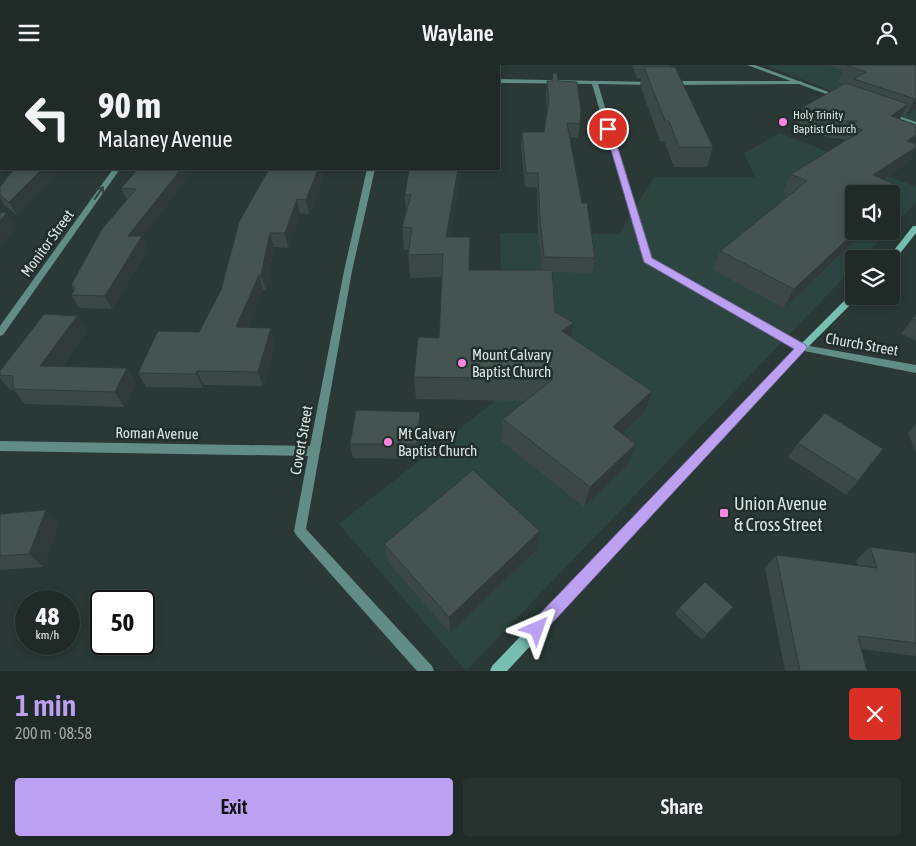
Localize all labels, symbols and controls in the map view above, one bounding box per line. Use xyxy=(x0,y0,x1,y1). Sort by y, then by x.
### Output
icon: menu xyxy=(15,19,43,47)
icon: person xyxy=(873,19,901,47)
text: Waylane xyxy=(422,20,494,46)
icon: left xyxy=(15,85,80,150)
text: 90 m xyxy=(98,85,161,125)
pin xyxy=(587,108,629,150)
place label: Holy Trinity Baptist Church xyxy=(793,108,856,136)
icon: arrive xyxy=(594,115,622,143)
marker: Holy Trinity Baptist Church xyxy=(777,116,789,128)
text: Malaney Avenue xyxy=(98,126,232,152)
map controls xyxy=(845,185,900,305)
button: sound xyxy=(845,185,900,240)
one-way arrow xyxy=(94,186,104,200)
street label: Monitor Street xyxy=(17,206,77,280)
button: layers xyxy=(845,250,900,305)
street label: Church Street xyxy=(824,329,900,359)
place label: Mount Calvary Baptist Church xyxy=(472,346,551,380)
marker: Mount Calvary Baptist Church xyxy=(456,357,468,369)
street label: Covert Street xyxy=(287,404,315,476)
street label: Roman Avenue xyxy=(115,424,199,442)
place label: Mt Calvary Baptist Church xyxy=(398,425,477,459)
marker: Mt Calvary Baptist Church xyxy=(382,436,394,448)
place label: Union Avenue & Cross Street xyxy=(734,493,827,535)
marker: Union Avenue & Cross Street xyxy=(718,507,730,519)
speed limit sign: 50 xyxy=(90,590,155,655)
text: 48 xyxy=(36,602,59,630)
position arrow xyxy=(510,602,562,654)
text: km/h xyxy=(36,628,59,642)
text: 1 min xyxy=(15,688,76,722)
button: close xyxy=(849,688,901,740)
text: 200 m · 08:58 xyxy=(15,724,92,742)
button: Exit xyxy=(15,778,453,836)
button: Share xyxy=(463,778,901,836)

